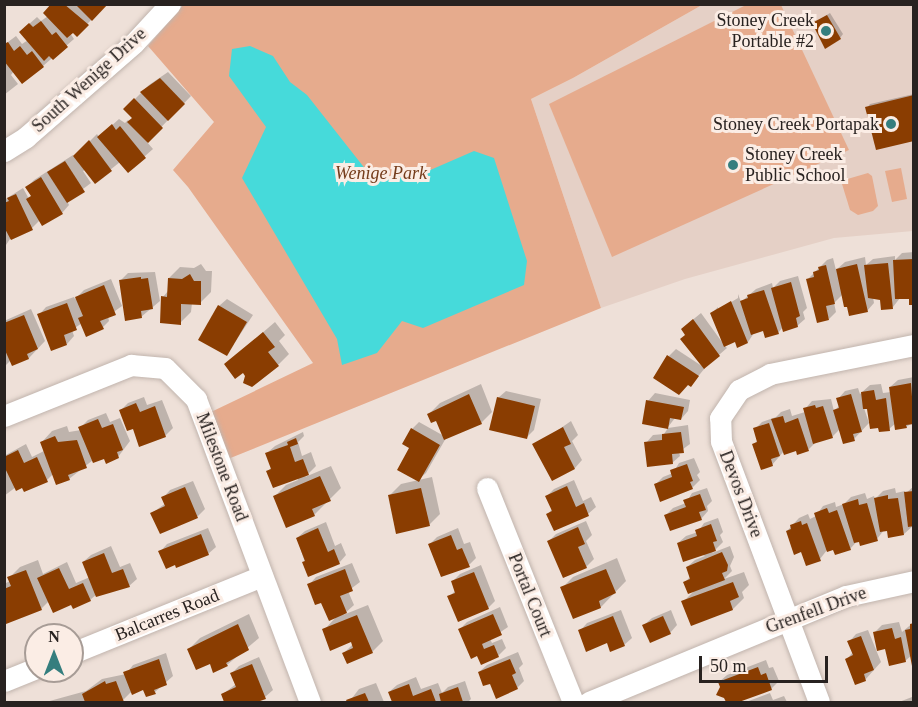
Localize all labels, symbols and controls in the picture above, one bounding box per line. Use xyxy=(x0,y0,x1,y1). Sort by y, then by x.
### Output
place label: Stoney Creek Portable #2 xyxy=(717,10,814,52)
street label: South Wenige Drive xyxy=(27,23,151,137)
marker: Stoney Creek Portable #2 xyxy=(819,24,833,38)
place label: Stoney Creek Portapak xyxy=(713,113,879,135)
marker: Stoney Creek Portapak xyxy=(884,117,898,131)
place label: Stoney Creek Public School xyxy=(745,144,846,186)
marker: Stoney Creek Public School xyxy=(726,158,740,172)
park label: Wenige Park xyxy=(335,162,427,184)
street label: Milestone Road xyxy=(191,410,253,524)
street label: Devos Drive xyxy=(715,447,767,541)
street label: Portal Court xyxy=(503,550,557,640)
street label: Grenfell Drive xyxy=(763,582,869,638)
street label: Balcarres Road xyxy=(112,584,222,646)
north arrow xyxy=(24,623,84,683)
text: N xyxy=(48,628,60,645)
scale bar xyxy=(702,644,831,682)
text: 50 m xyxy=(710,656,747,676)

